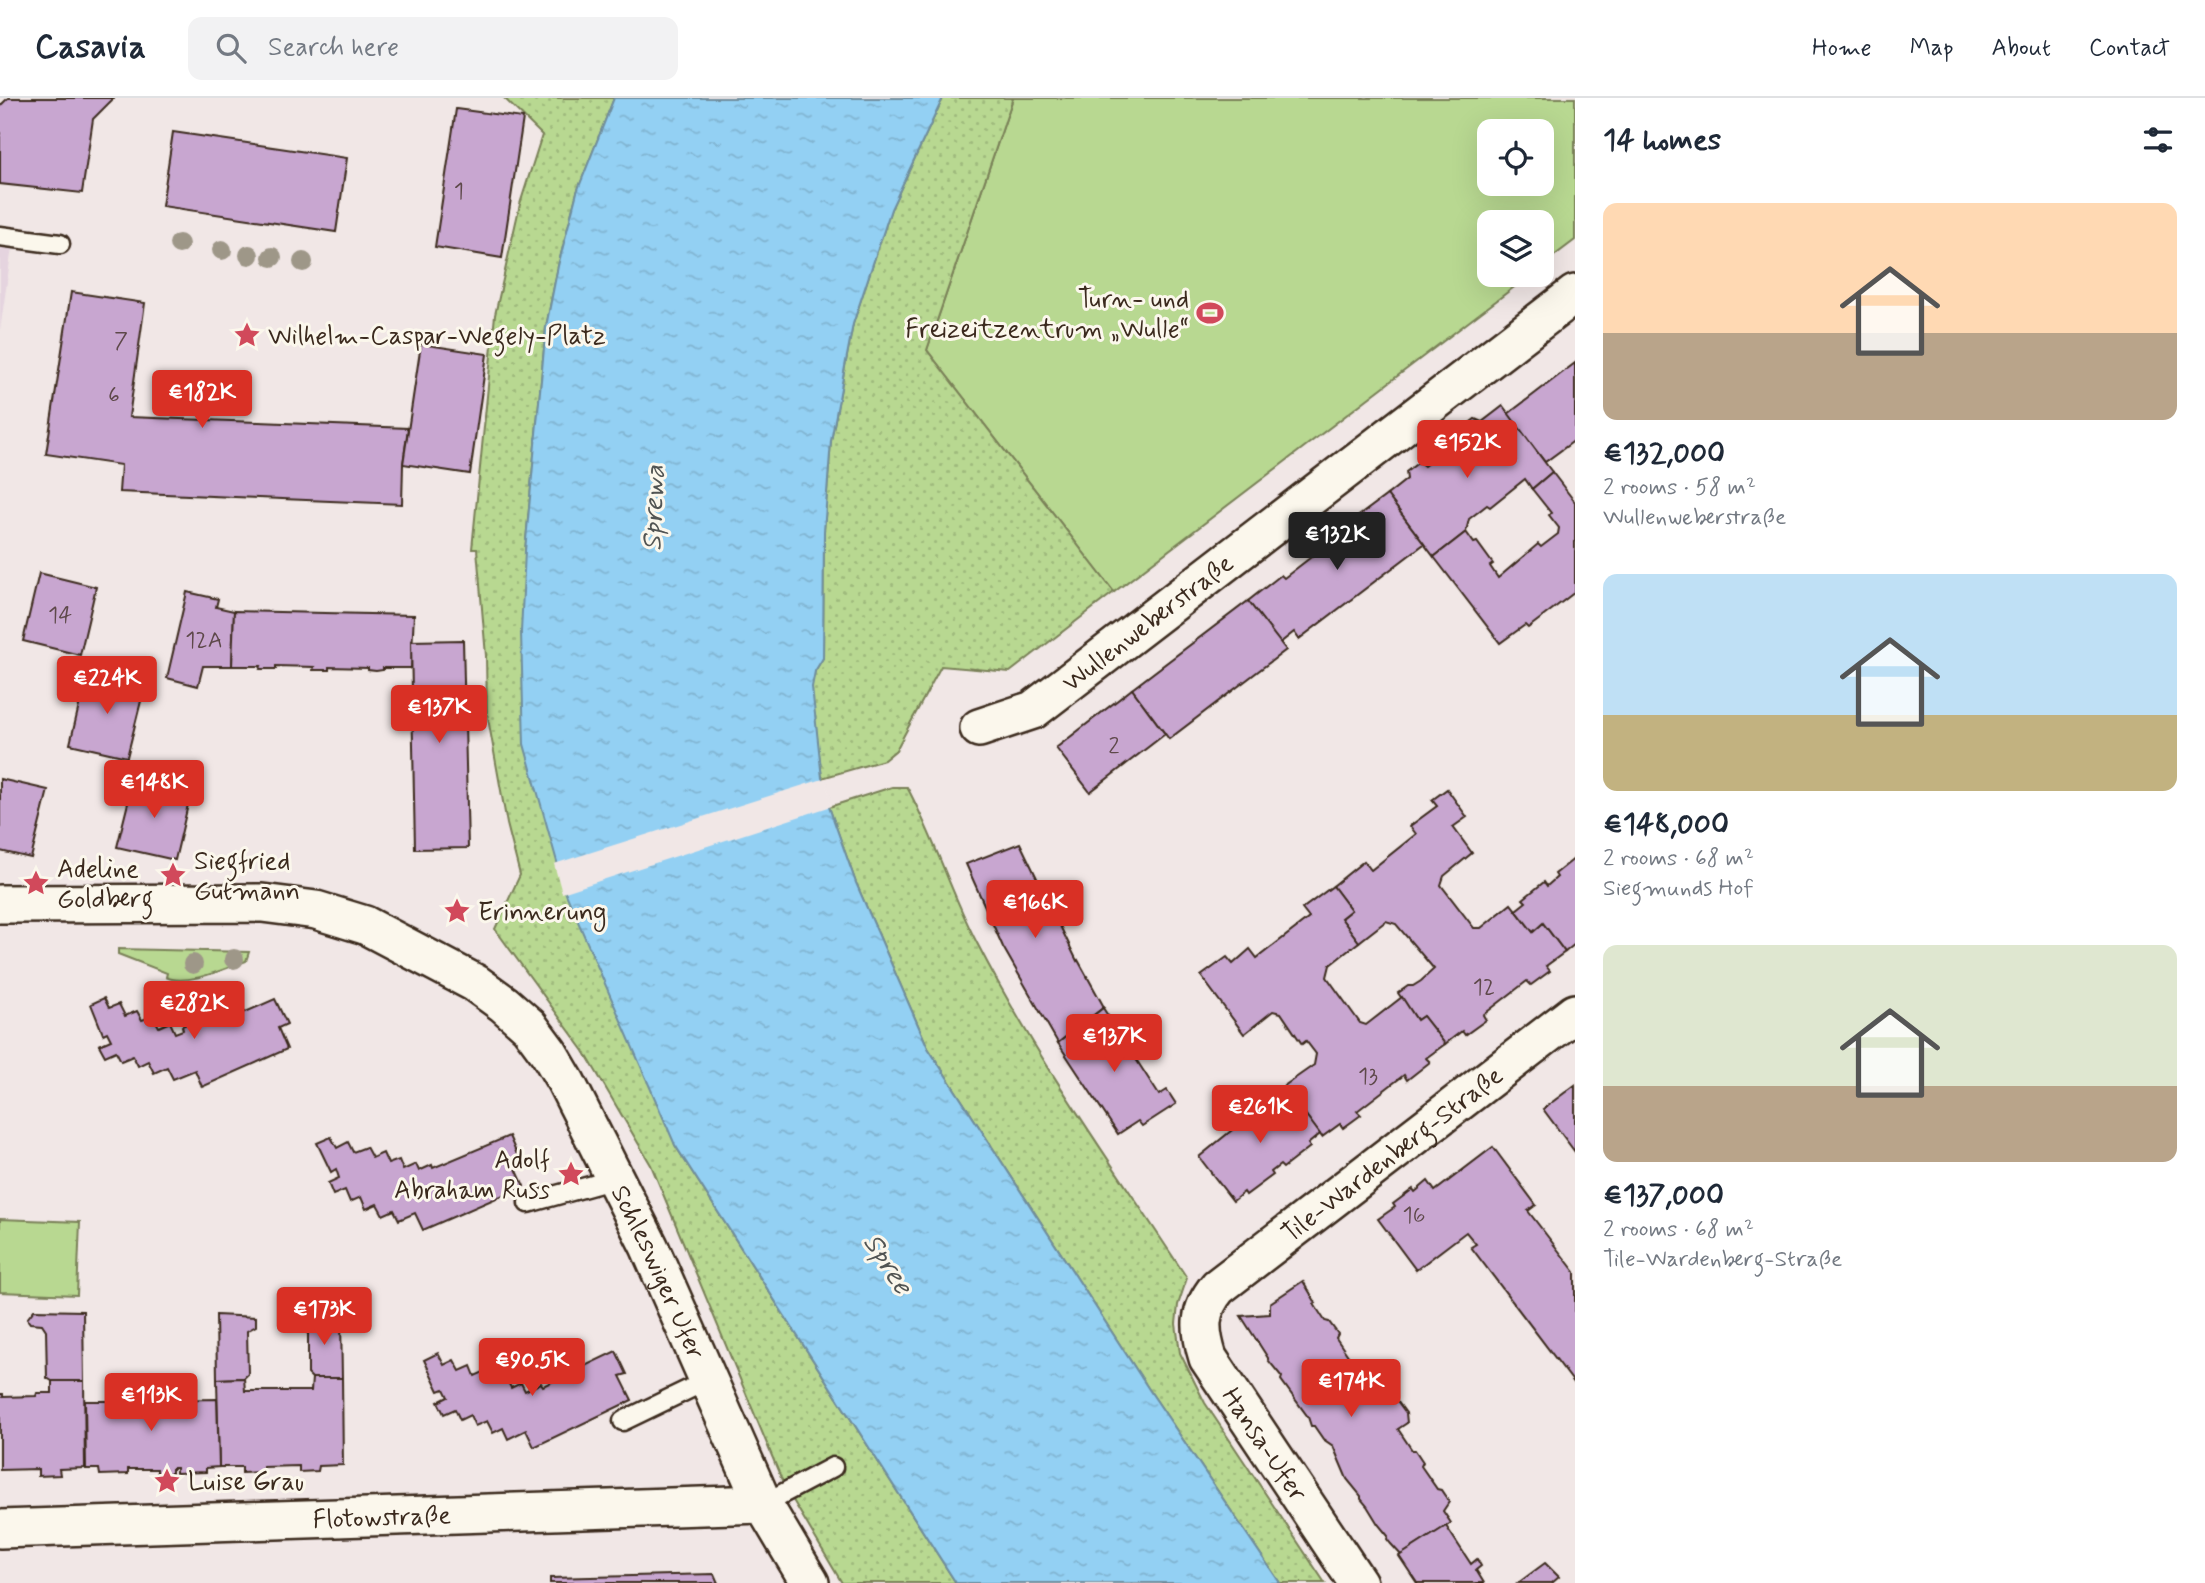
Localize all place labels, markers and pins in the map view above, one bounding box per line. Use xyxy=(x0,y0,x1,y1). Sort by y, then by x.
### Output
place label: Turn- und Freizeitzentrum „Wulle“ xyxy=(905,283,1189,347)
sports icon: Turn- und Freizeitzentrum „Wulle“ xyxy=(1195,298,1225,328)
place icon: Wilhelm-Caspar-Wegely-Platz xyxy=(232,320,262,350)
place label: Wilhelm-Caspar-Wegely-Platz xyxy=(268,320,606,357)
pin: €182K xyxy=(153,370,251,430)
pin: €152K xyxy=(1418,420,1516,480)
pin: €132K xyxy=(1288,512,1386,572)
pin: €224K xyxy=(58,656,156,716)
pin: €137K xyxy=(390,686,488,745)
pin: €148K xyxy=(105,760,203,820)
place label: Siegfried Gutmann xyxy=(194,845,300,909)
place label: Adeline Goldberg xyxy=(57,853,153,920)
place icon: Siegfried Gutmann xyxy=(158,860,188,890)
place icon: Adeline Goldberg xyxy=(21,868,51,898)
pin: €166K xyxy=(986,880,1084,940)
place icon: Erinnerung xyxy=(442,896,472,926)
place label: Erinnerung xyxy=(478,896,606,932)
pin: €282K xyxy=(145,982,243,1041)
pin: €137K xyxy=(1065,1014,1163,1074)
pin: €261K xyxy=(1211,1086,1309,1145)
place label: Adolf Abraham Russ xyxy=(394,1144,550,1208)
place icon: Adolf Abraham Russ xyxy=(556,1159,586,1189)
pin: €173K xyxy=(275,1288,373,1347)
pin: €90.5K xyxy=(475,1338,589,1398)
pin: €174K xyxy=(1302,1360,1400,1419)
pin: €113K xyxy=(102,1374,200,1433)
place icon: Luise Grau xyxy=(152,1466,182,1496)
place label: Luise Grau xyxy=(188,1466,304,1500)

